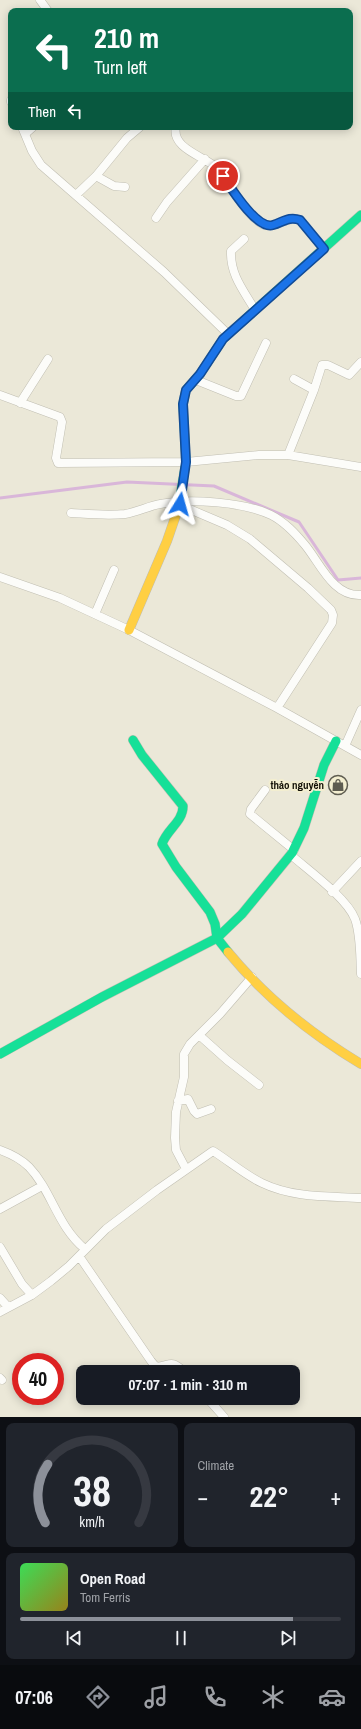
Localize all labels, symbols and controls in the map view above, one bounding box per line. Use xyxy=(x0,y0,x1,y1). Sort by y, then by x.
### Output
text: 210 m xyxy=(94,19,159,57)
icon: left xyxy=(28,24,80,76)
text: Turn left xyxy=(94,55,147,80)
icon: left xyxy=(64,100,86,122)
text: Then xyxy=(28,101,56,122)
pin xyxy=(206,159,240,193)
icon: arrive xyxy=(212,165,234,187)
position arrow xyxy=(159,483,201,525)
shop icon: thảo nguyễn xyxy=(327,774,349,796)
place label: thảo nguyễn xyxy=(270,778,324,792)
speed limit sign: 40 xyxy=(12,1353,64,1405)
text: 07:07 · 1 min · 310 m xyxy=(129,1374,247,1395)
text: Climate xyxy=(198,1457,234,1474)
text: 38 xyxy=(73,1463,111,1519)
text: 22° xyxy=(250,1476,289,1516)
text: − xyxy=(198,1482,208,1512)
text: + xyxy=(330,1482,341,1512)
text: km/h xyxy=(79,1512,104,1531)
text: Open Road xyxy=(80,1568,146,1589)
text: Tom Ferris xyxy=(80,1589,130,1606)
icon: previous xyxy=(63,1627,85,1649)
icon: pause xyxy=(170,1627,192,1649)
icon: next xyxy=(277,1627,299,1649)
icon: directions xyxy=(84,1683,112,1711)
icon: music xyxy=(142,1683,170,1711)
icon: phone xyxy=(201,1683,229,1711)
icon: climate xyxy=(259,1683,287,1711)
icon: car xyxy=(318,1683,346,1711)
text: 07:06 xyxy=(15,1685,53,1710)

